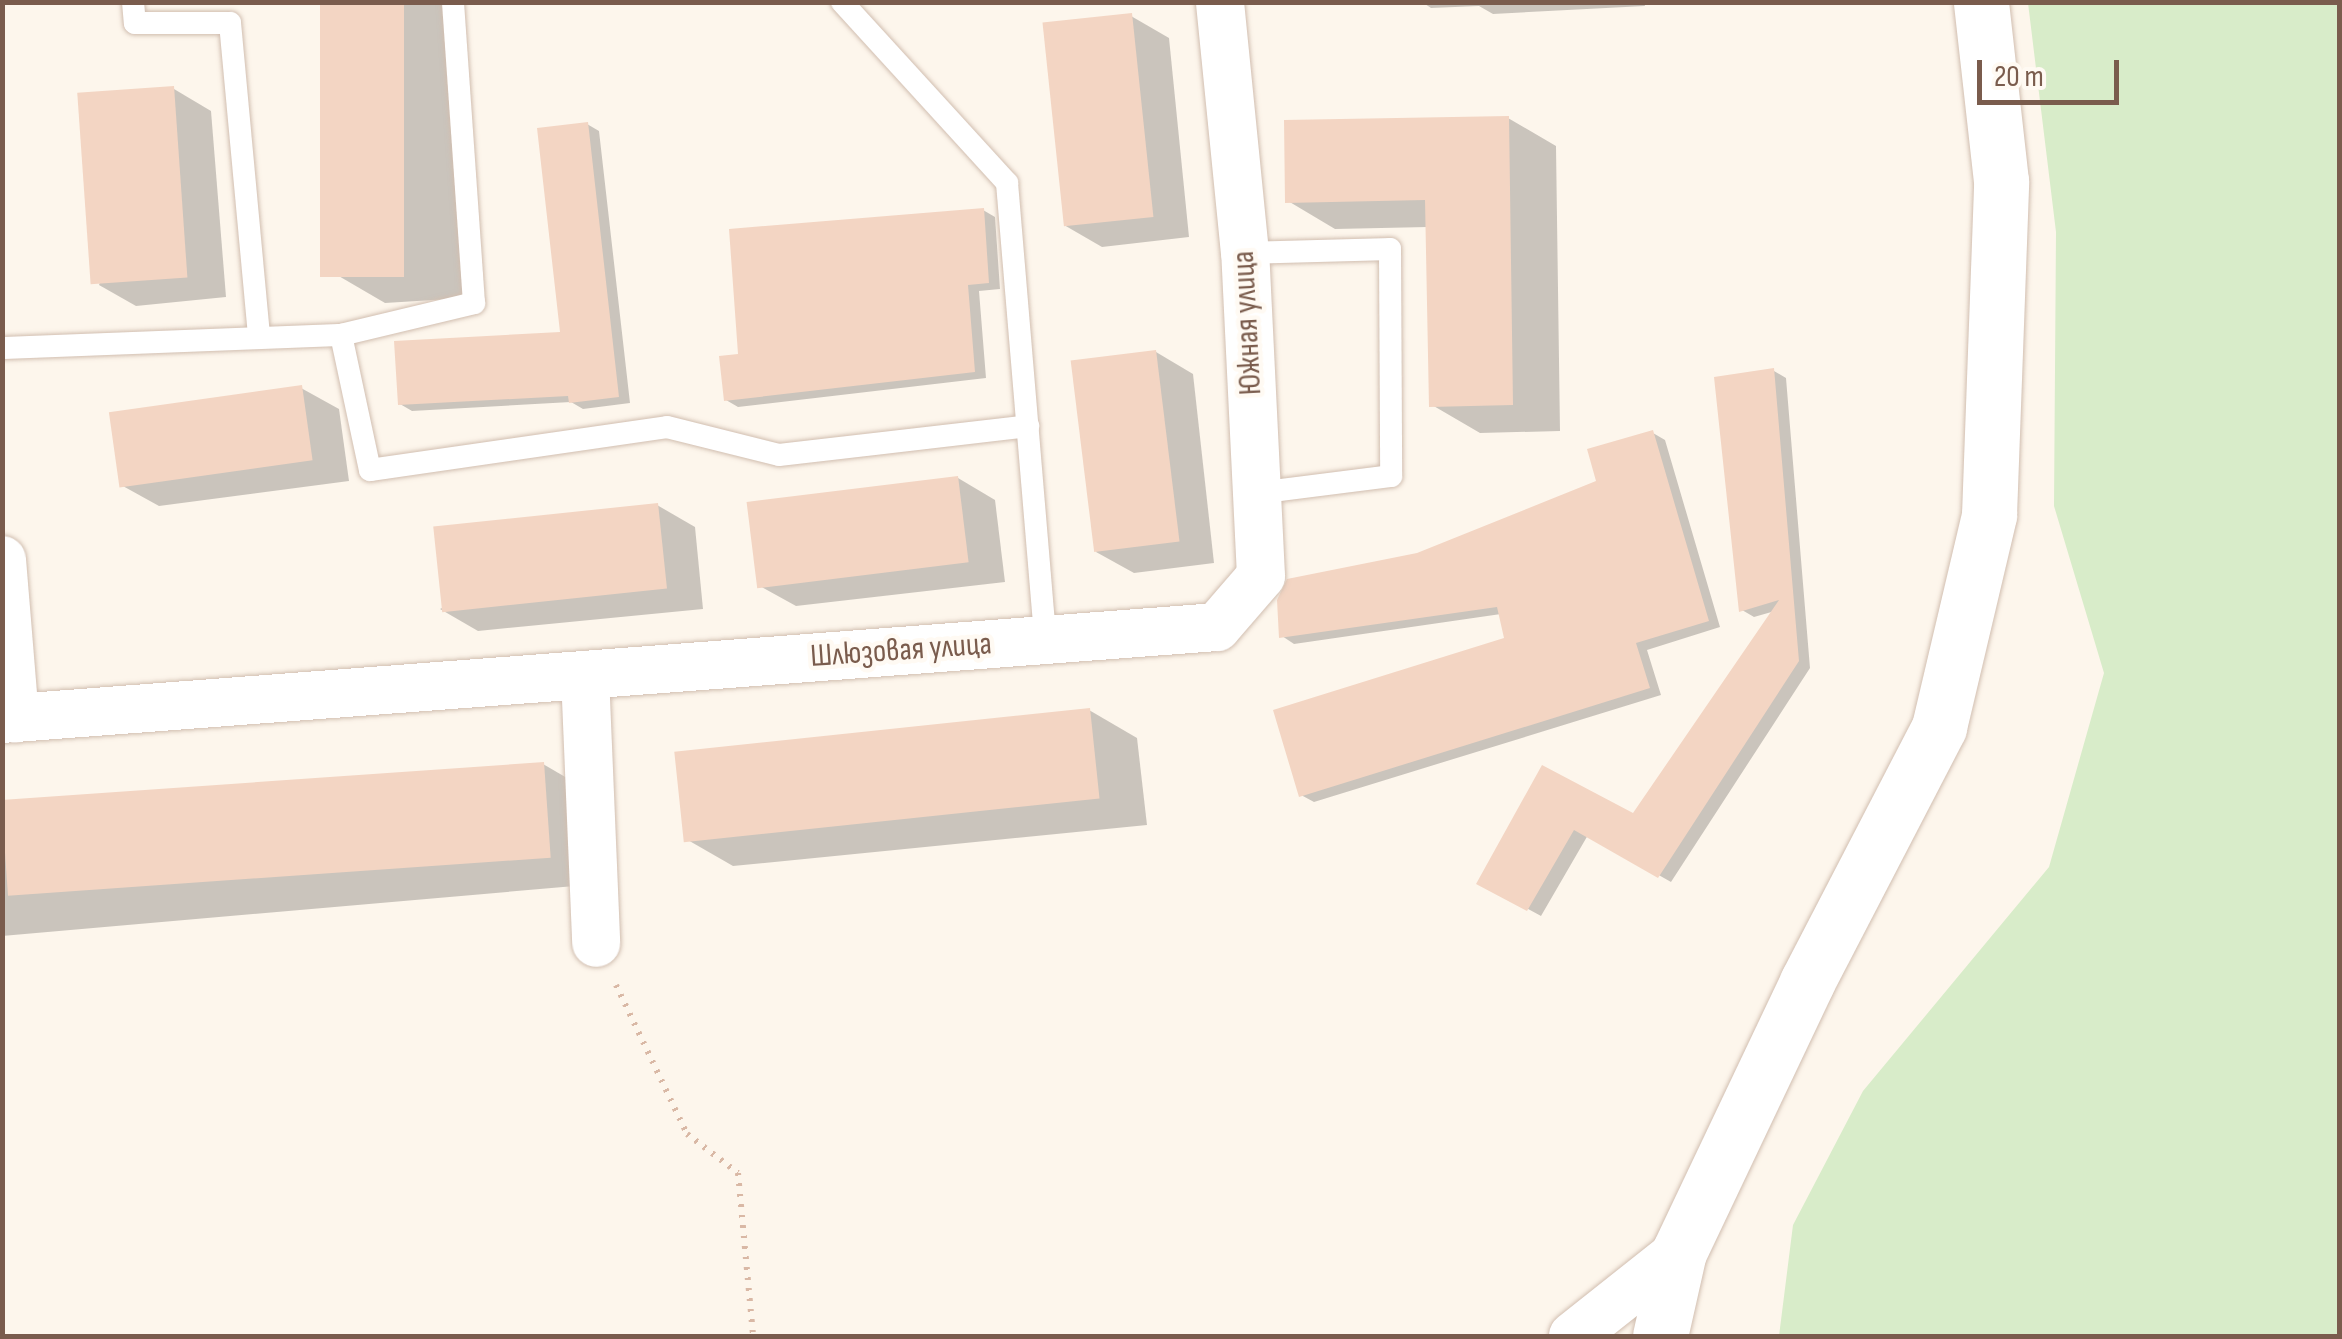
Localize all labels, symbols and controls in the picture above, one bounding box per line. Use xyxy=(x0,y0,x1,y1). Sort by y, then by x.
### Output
scale bar xyxy=(1982,40,2124,102)
text: 20 m xyxy=(1994,59,2044,95)
street label: Южная улица xyxy=(1225,250,1271,396)
street label: Шлюзовая улица xyxy=(809,626,993,676)

